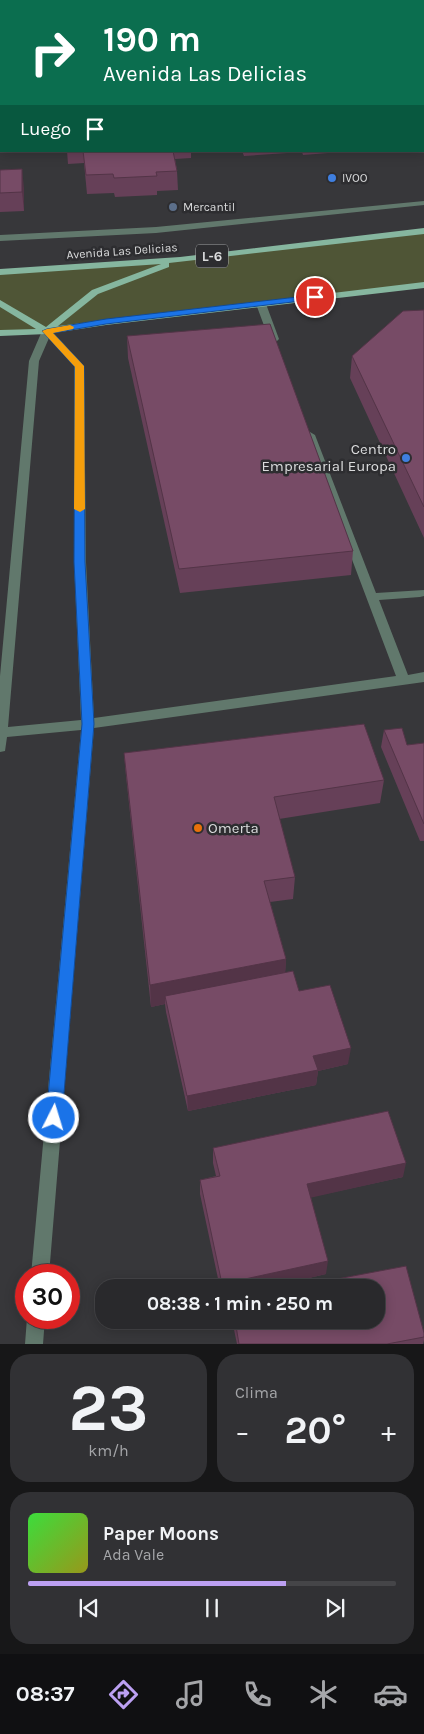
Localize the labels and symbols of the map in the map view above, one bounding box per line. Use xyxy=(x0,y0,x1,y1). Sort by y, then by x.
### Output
place label: IVOO xyxy=(342,171,368,185)
marker: IVOO xyxy=(326,172,338,184)
place label: Mercantil xyxy=(183,200,235,214)
marker: Mercantil xyxy=(167,201,179,213)
street label: Avenida Las Delicias xyxy=(66,240,178,262)
road number: L-6 xyxy=(196,245,228,268)
pin xyxy=(294,276,336,318)
place label: Centro Empresarial Europa xyxy=(261,440,396,475)
marker: Centro Empresarial Europa xyxy=(400,452,412,464)
place label: Omerta xyxy=(208,819,259,837)
marker: Omerta xyxy=(192,822,204,834)
position arrow xyxy=(27,1091,79,1143)
speed limit sign: 30 xyxy=(15,1264,80,1329)

